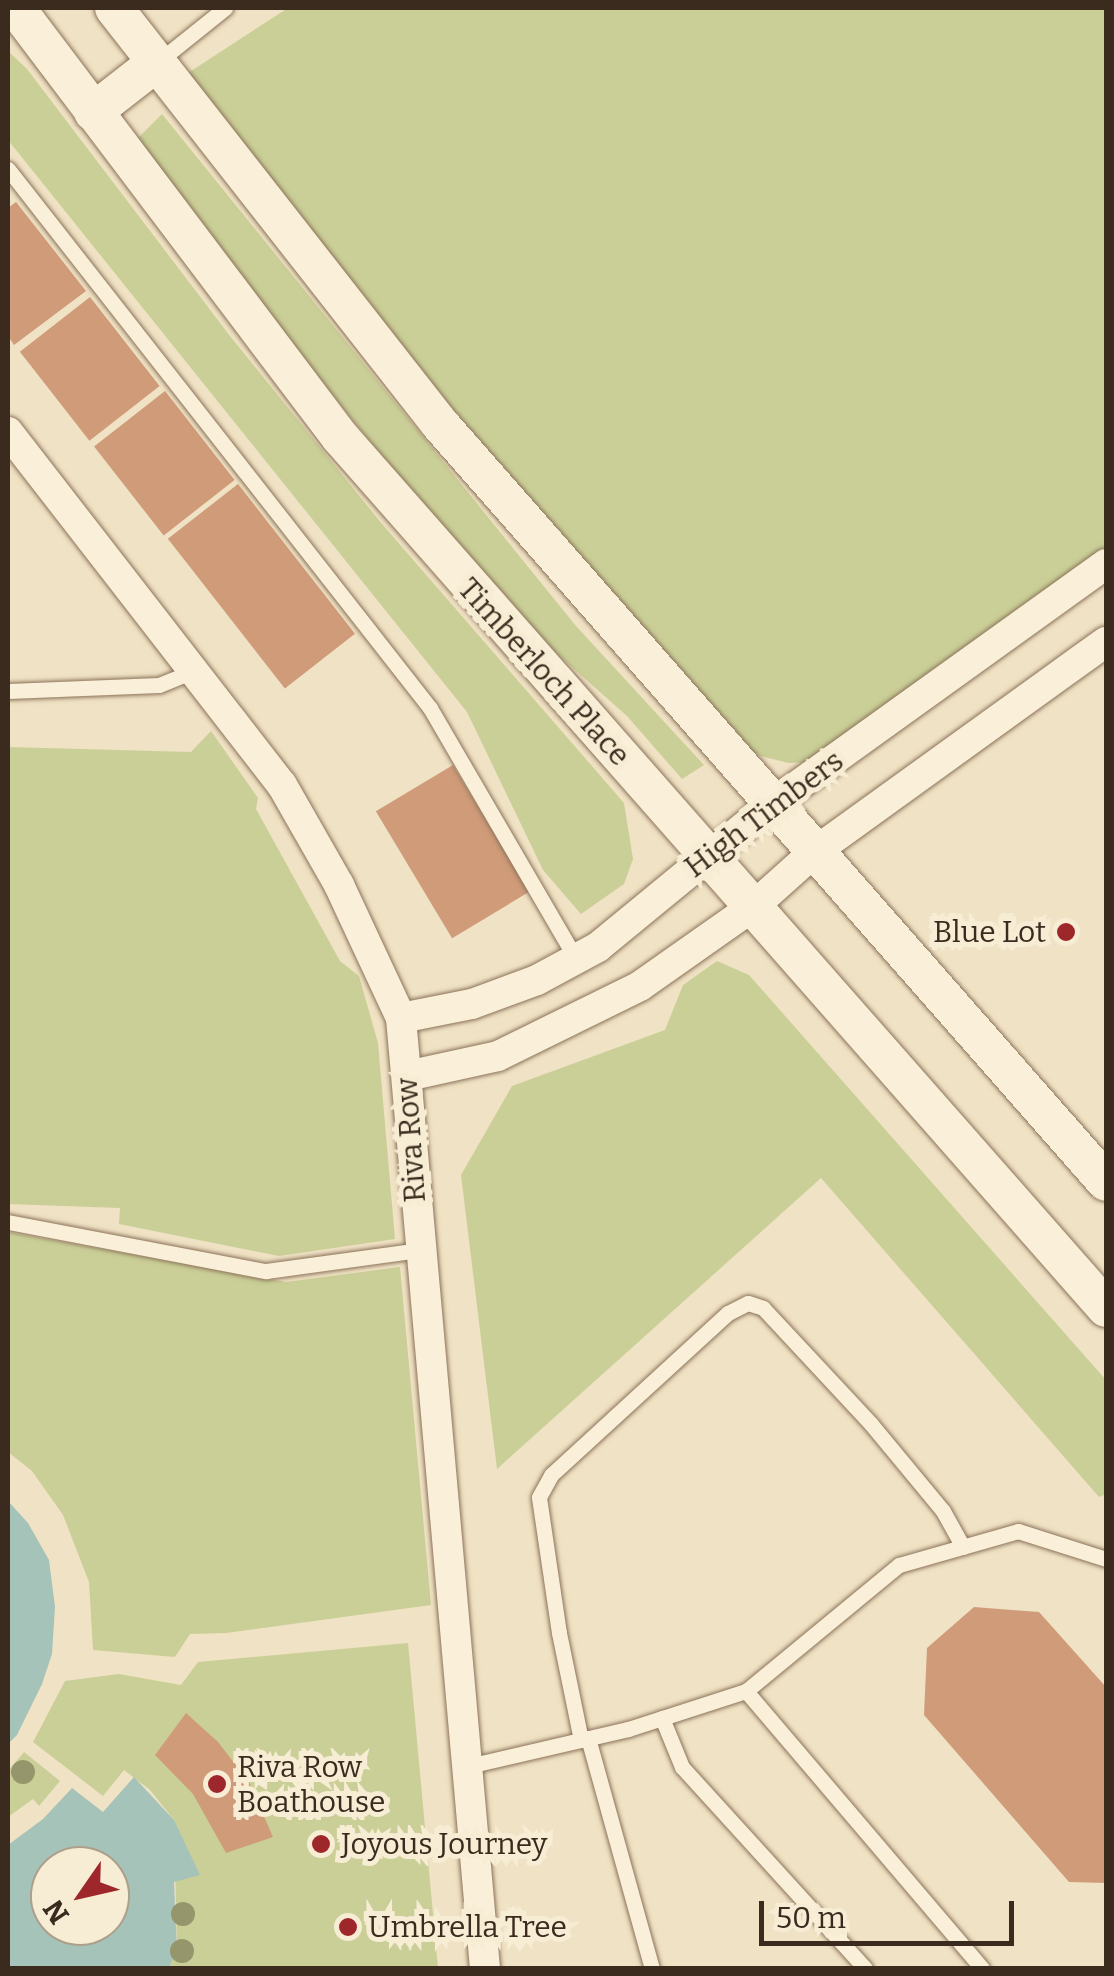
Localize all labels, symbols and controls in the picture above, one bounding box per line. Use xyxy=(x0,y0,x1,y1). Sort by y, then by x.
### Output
street label: Timberloch Place xyxy=(450,571,638,773)
street label: High Timbers xyxy=(678,743,850,885)
place label: Blue Lot xyxy=(933,914,1046,950)
marker: Blue Lot xyxy=(1055,921,1077,943)
street label: Riva Row xyxy=(389,1076,433,1204)
place label: Riva Row Boathouse xyxy=(237,1749,385,1820)
marker: Riva Row Boathouse xyxy=(206,1773,228,1795)
place label: Joyous Journey xyxy=(341,1826,547,1862)
marker: Joyous Journey xyxy=(310,1833,332,1855)
north arrow xyxy=(30,1846,130,1946)
scale bar xyxy=(764,1881,1019,1943)
text: N xyxy=(37,1894,76,1930)
text: 50 m xyxy=(776,1900,846,1936)
place label: Umbrella Tree xyxy=(368,1909,567,1945)
marker: Umbrella Tree xyxy=(337,1916,359,1938)

